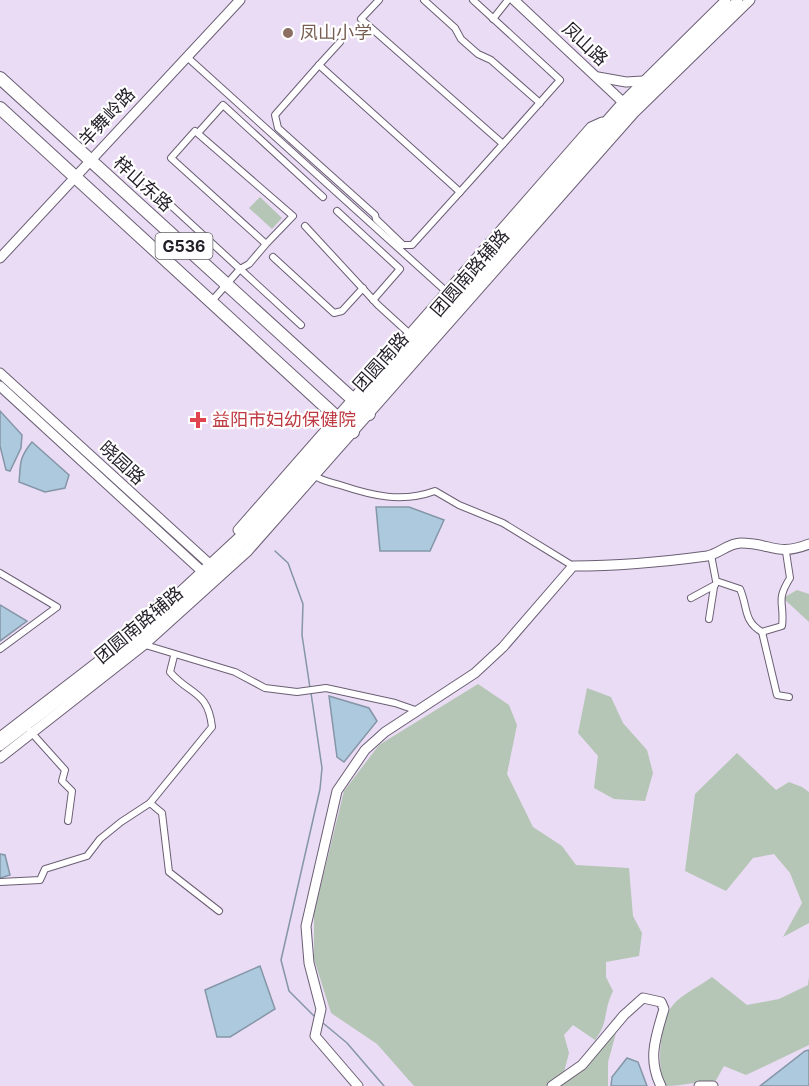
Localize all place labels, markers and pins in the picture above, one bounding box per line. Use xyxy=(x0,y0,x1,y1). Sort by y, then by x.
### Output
place label: 凤山小学 xyxy=(300,22,372,43)
marker: 凤山小学 xyxy=(281,26,295,40)
place label: 益阳市妇幼保健院 xyxy=(212,409,356,430)
marker: 益阳市妇幼保健院 xyxy=(189,411,207,429)

